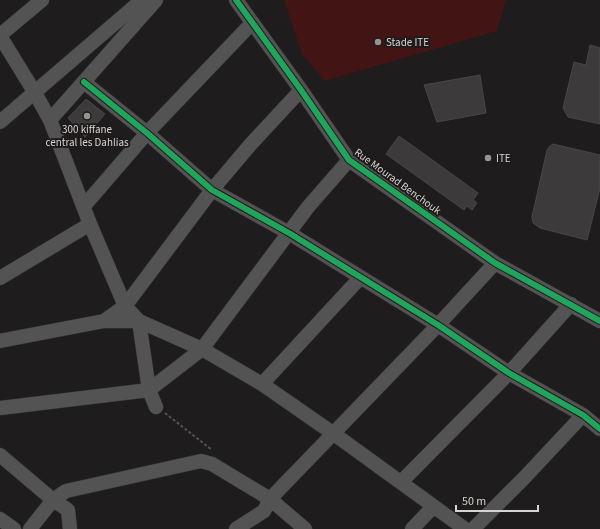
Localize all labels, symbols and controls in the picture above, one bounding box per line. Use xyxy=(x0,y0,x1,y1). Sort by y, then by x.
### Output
place label: Stade ITE xyxy=(386,35,429,50)
marker: Stade ITE xyxy=(373,37,383,47)
marker: 300 kiffane central les Dahlias xyxy=(82,111,92,121)
place label: 300 kiffane central les Dahlias xyxy=(45,122,129,150)
street label: Rue Mourad Benchouk xyxy=(351,145,444,218)
place label: ITE xyxy=(496,151,511,166)
marker: ITE xyxy=(483,153,493,163)
scale bar xyxy=(456,487,538,513)
text: 50 m xyxy=(462,493,486,510)

